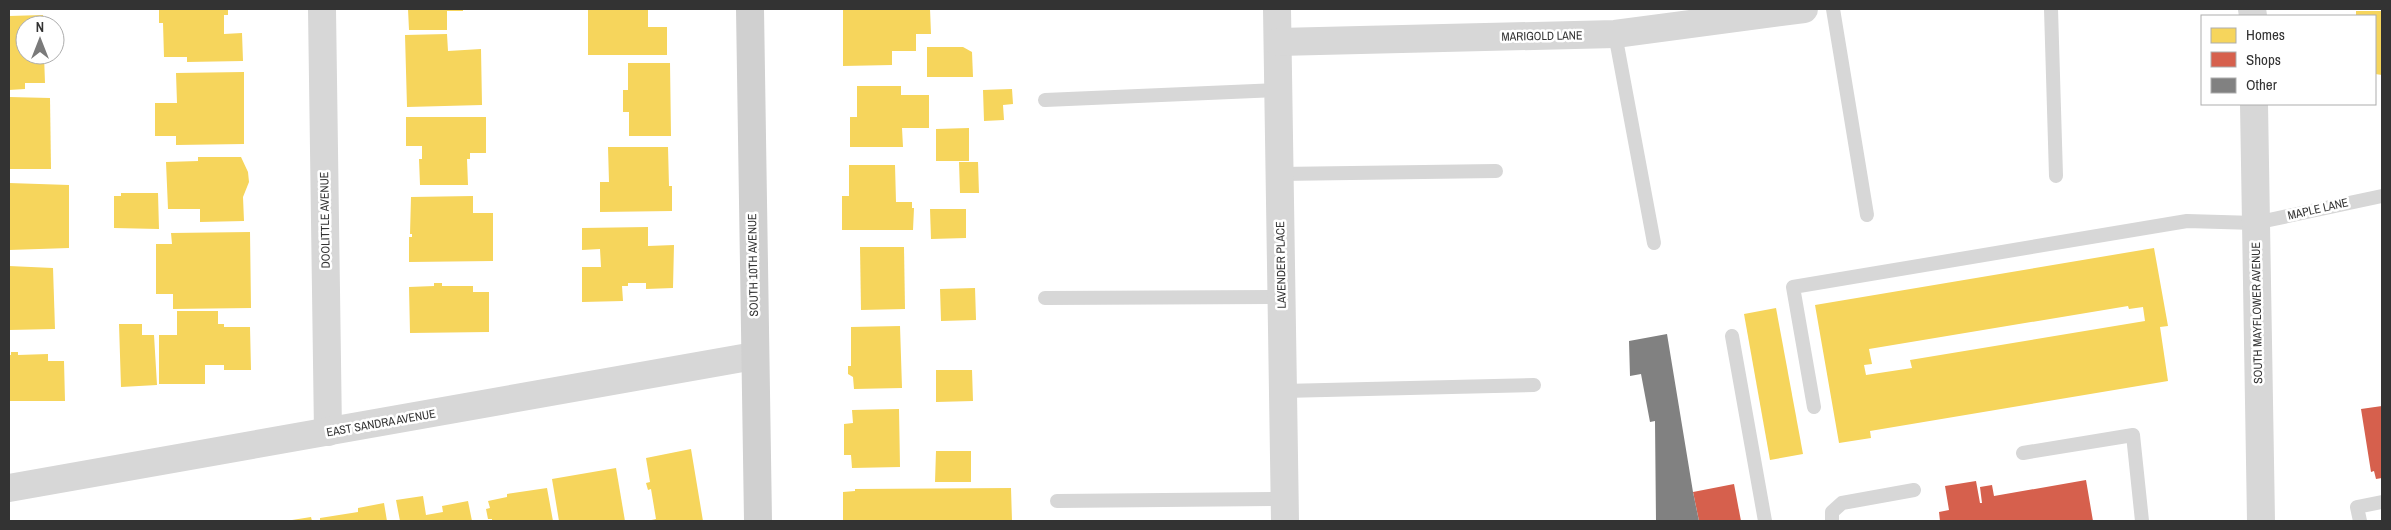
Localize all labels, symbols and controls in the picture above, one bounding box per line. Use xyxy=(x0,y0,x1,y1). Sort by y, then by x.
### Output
north arrow xyxy=(15,15,65,65)
legend xyxy=(2201,15,2376,105)
text: N xyxy=(36,18,44,36)
text: Homes xyxy=(2246,24,2285,45)
street label: MARIGOLD LANE xyxy=(1501,27,1583,45)
text: Shops xyxy=(2246,49,2281,70)
text: Other xyxy=(2246,74,2277,95)
street label: DOOLITTLE AVENUE xyxy=(316,172,334,268)
street label: MAPLE LANE xyxy=(2286,194,2350,224)
street label: SOUTH 10TH AVENUE xyxy=(744,213,762,317)
street label: LAVENDER PLACE xyxy=(1272,221,1290,309)
street label: SOUTH MAYFLOWER AVENUE xyxy=(2248,242,2266,384)
street label: EAST SANDRA AVENUE xyxy=(325,406,437,440)

